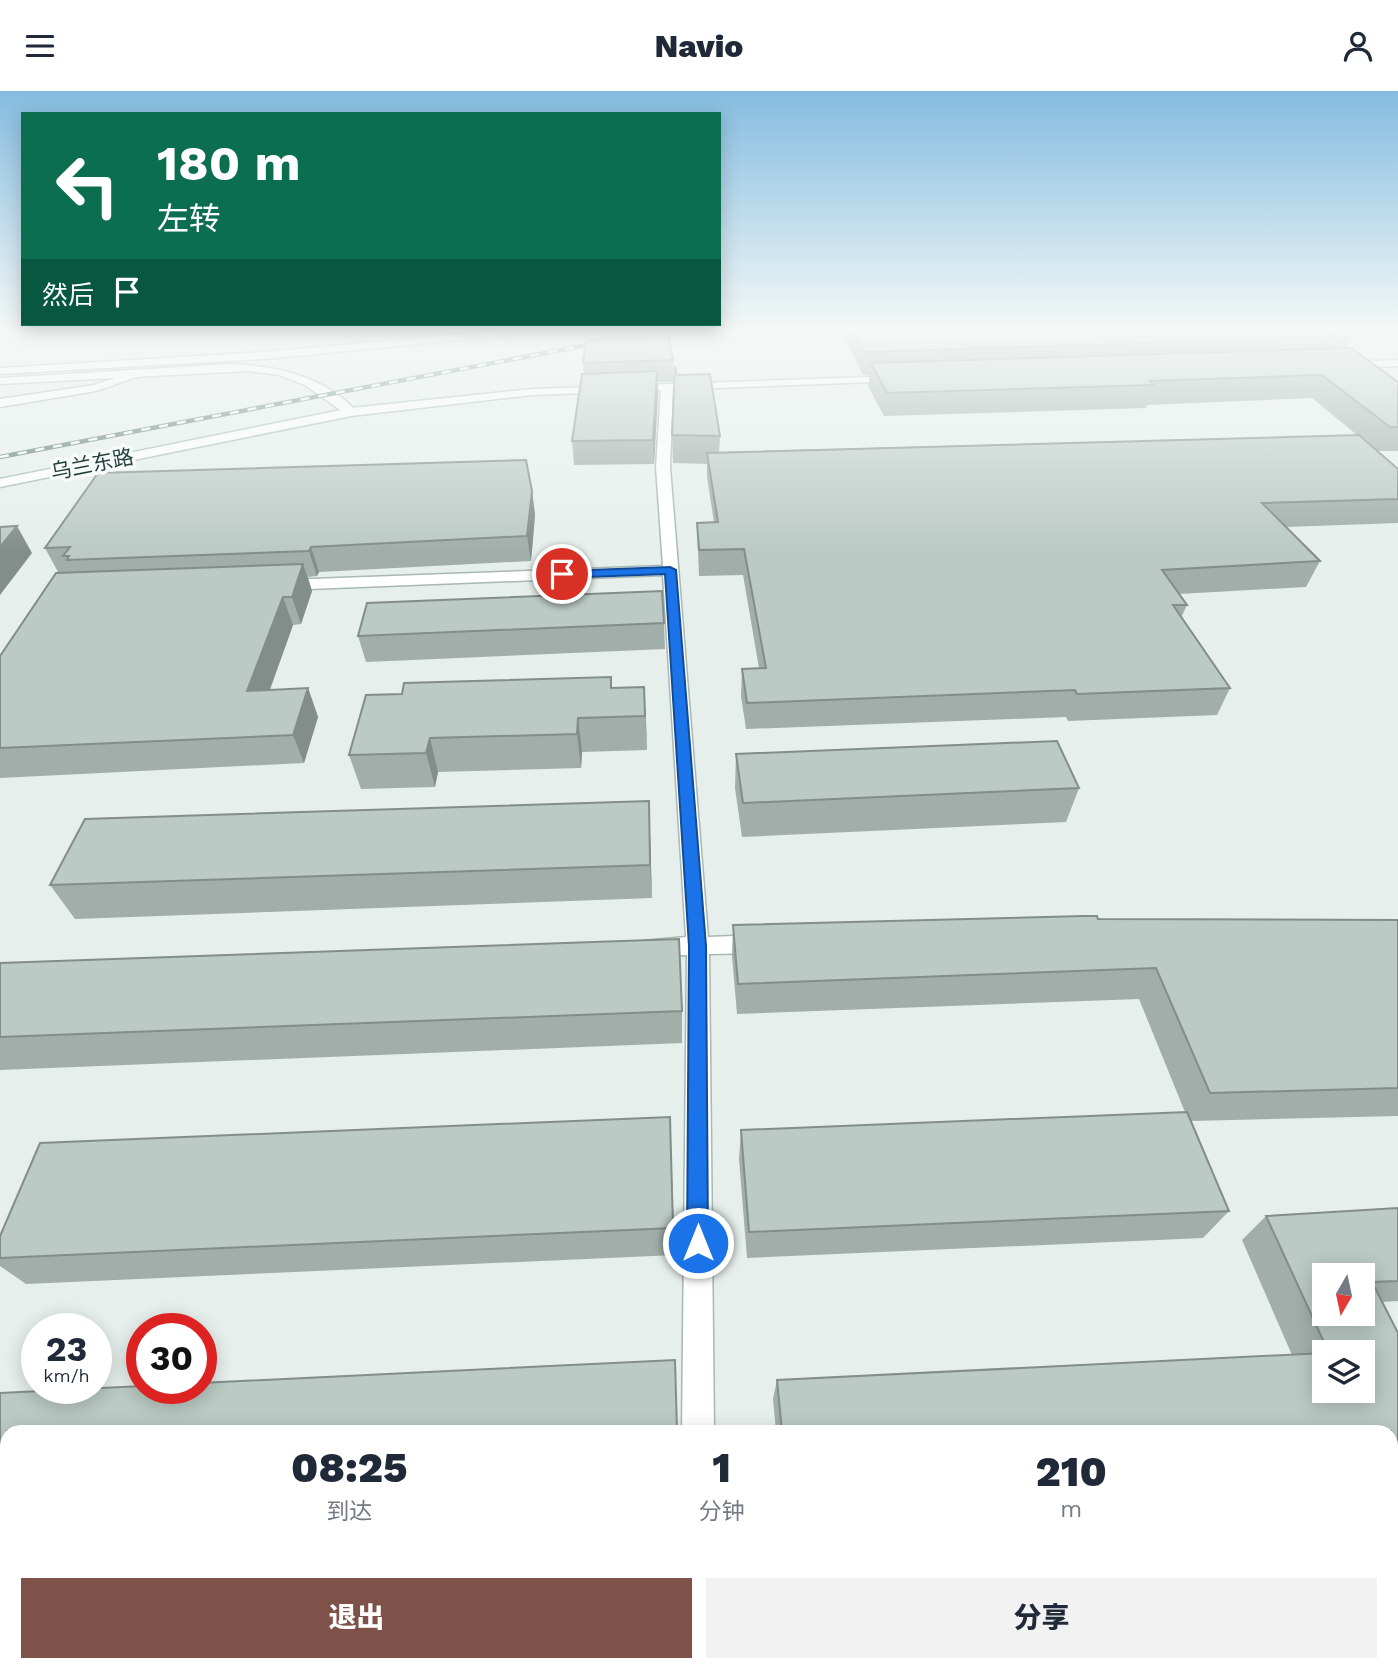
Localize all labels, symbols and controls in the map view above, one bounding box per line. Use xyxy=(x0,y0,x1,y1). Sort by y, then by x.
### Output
icon: menu xyxy=(21,27,59,65)
text: Navio xyxy=(655,27,743,65)
icon: person xyxy=(1339,27,1377,65)
text: 180 m xyxy=(157,134,301,192)
icon: left xyxy=(42,140,133,231)
text: 左转 xyxy=(157,200,221,238)
icon: arrive xyxy=(108,273,146,311)
text: 然后 xyxy=(42,280,94,310)
street label: 乌兰东路 xyxy=(48,444,136,484)
pin xyxy=(532,544,592,604)
icon: arrive xyxy=(543,555,581,593)
position arrow xyxy=(661,1206,735,1280)
north arrow xyxy=(1312,1263,1376,1327)
map controls xyxy=(1312,1263,1375,1403)
speed limit sign: 30 xyxy=(126,1313,217,1404)
text: 23 xyxy=(46,1328,87,1370)
button: layers xyxy=(1312,1340,1375,1403)
text: km/h xyxy=(43,1365,90,1386)
text: 08:25 xyxy=(291,1443,407,1492)
text: 1 xyxy=(712,1443,731,1492)
text: 210 xyxy=(1036,1447,1107,1496)
text: m xyxy=(1060,1496,1082,1523)
text: 到达 xyxy=(326,1498,372,1525)
text: 分钟 xyxy=(699,1498,745,1525)
button: 退出 xyxy=(21,1578,692,1658)
button: 分享 xyxy=(706,1578,1377,1658)

